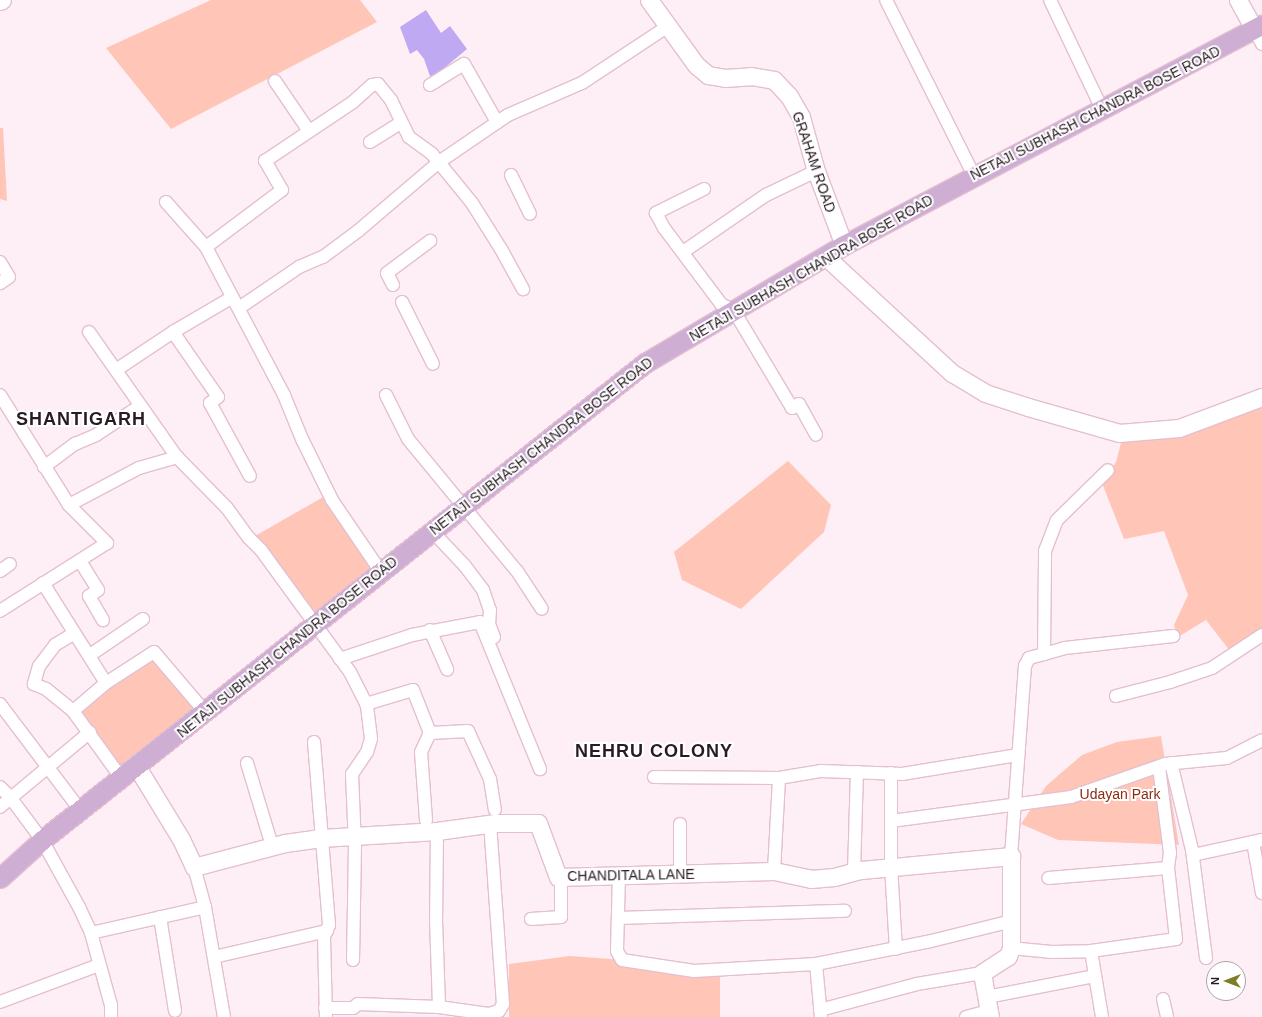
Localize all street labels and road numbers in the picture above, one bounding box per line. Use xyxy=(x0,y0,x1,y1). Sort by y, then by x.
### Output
street label: NETAJI SUBHASH CHANDRA BOSE ROAD xyxy=(967,42,1223,184)
street label: GRAHAM ROAD xyxy=(789,109,839,215)
street label: NETAJI SUBHASH CHANDRA BOSE ROAD xyxy=(686,191,936,345)
street label: NETAJI SUBHASH CHANDRA BOSE ROAD xyxy=(426,353,656,539)
street label: NETAJI SUBHASH CHANDRA BOSE ROAD xyxy=(173,553,401,741)
street label: CHANDITALA LANE xyxy=(567,865,695,885)

